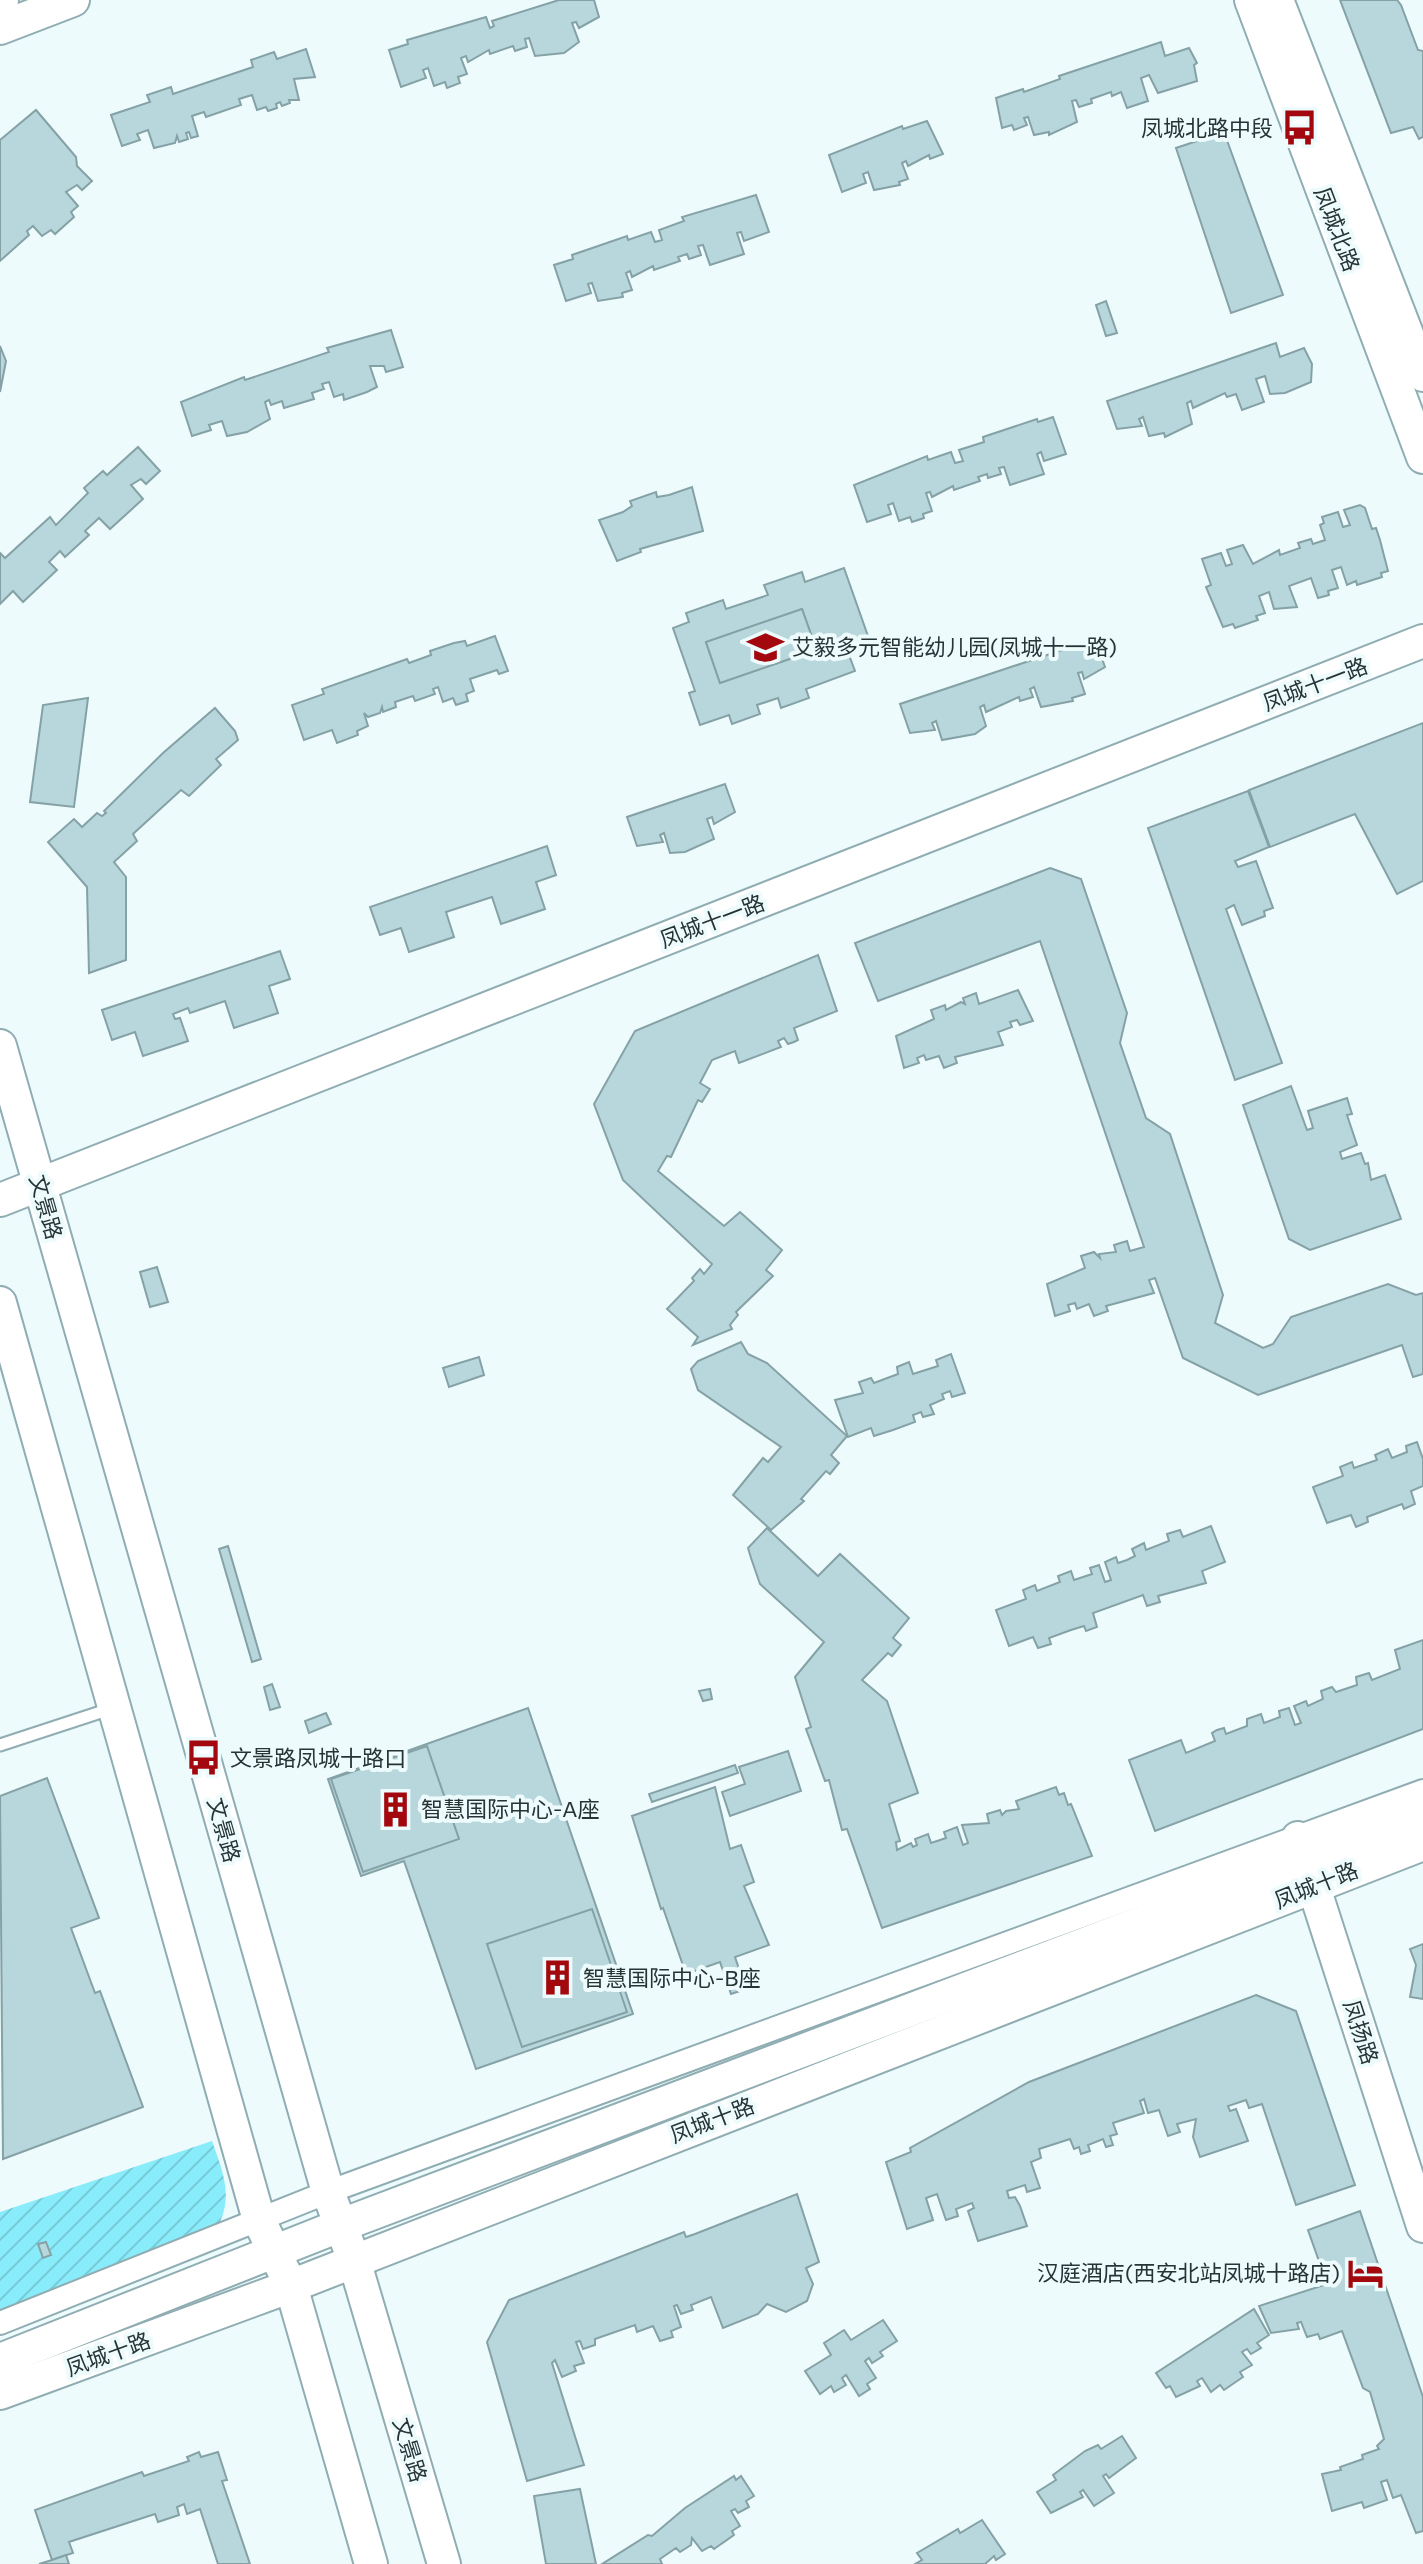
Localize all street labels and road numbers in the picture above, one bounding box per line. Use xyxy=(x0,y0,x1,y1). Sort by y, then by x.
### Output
street label: 凤城北路 xyxy=(1309,183,1366,275)
street label: 凤城十一路 xyxy=(1259,651,1371,716)
street label: 凤城十一路 xyxy=(656,888,768,953)
street label: 文景路 xyxy=(24,1171,69,1242)
street label: 文景路 xyxy=(202,1794,247,1865)
street label: 凤城十路 xyxy=(1270,1856,1362,1914)
street label: 凤扬路 xyxy=(1338,1996,1385,2067)
street label: 凤城十路 xyxy=(666,2091,758,2148)
street label: 凤城十路 xyxy=(62,2326,154,2381)
street label: 文景路 xyxy=(388,2414,433,2485)

